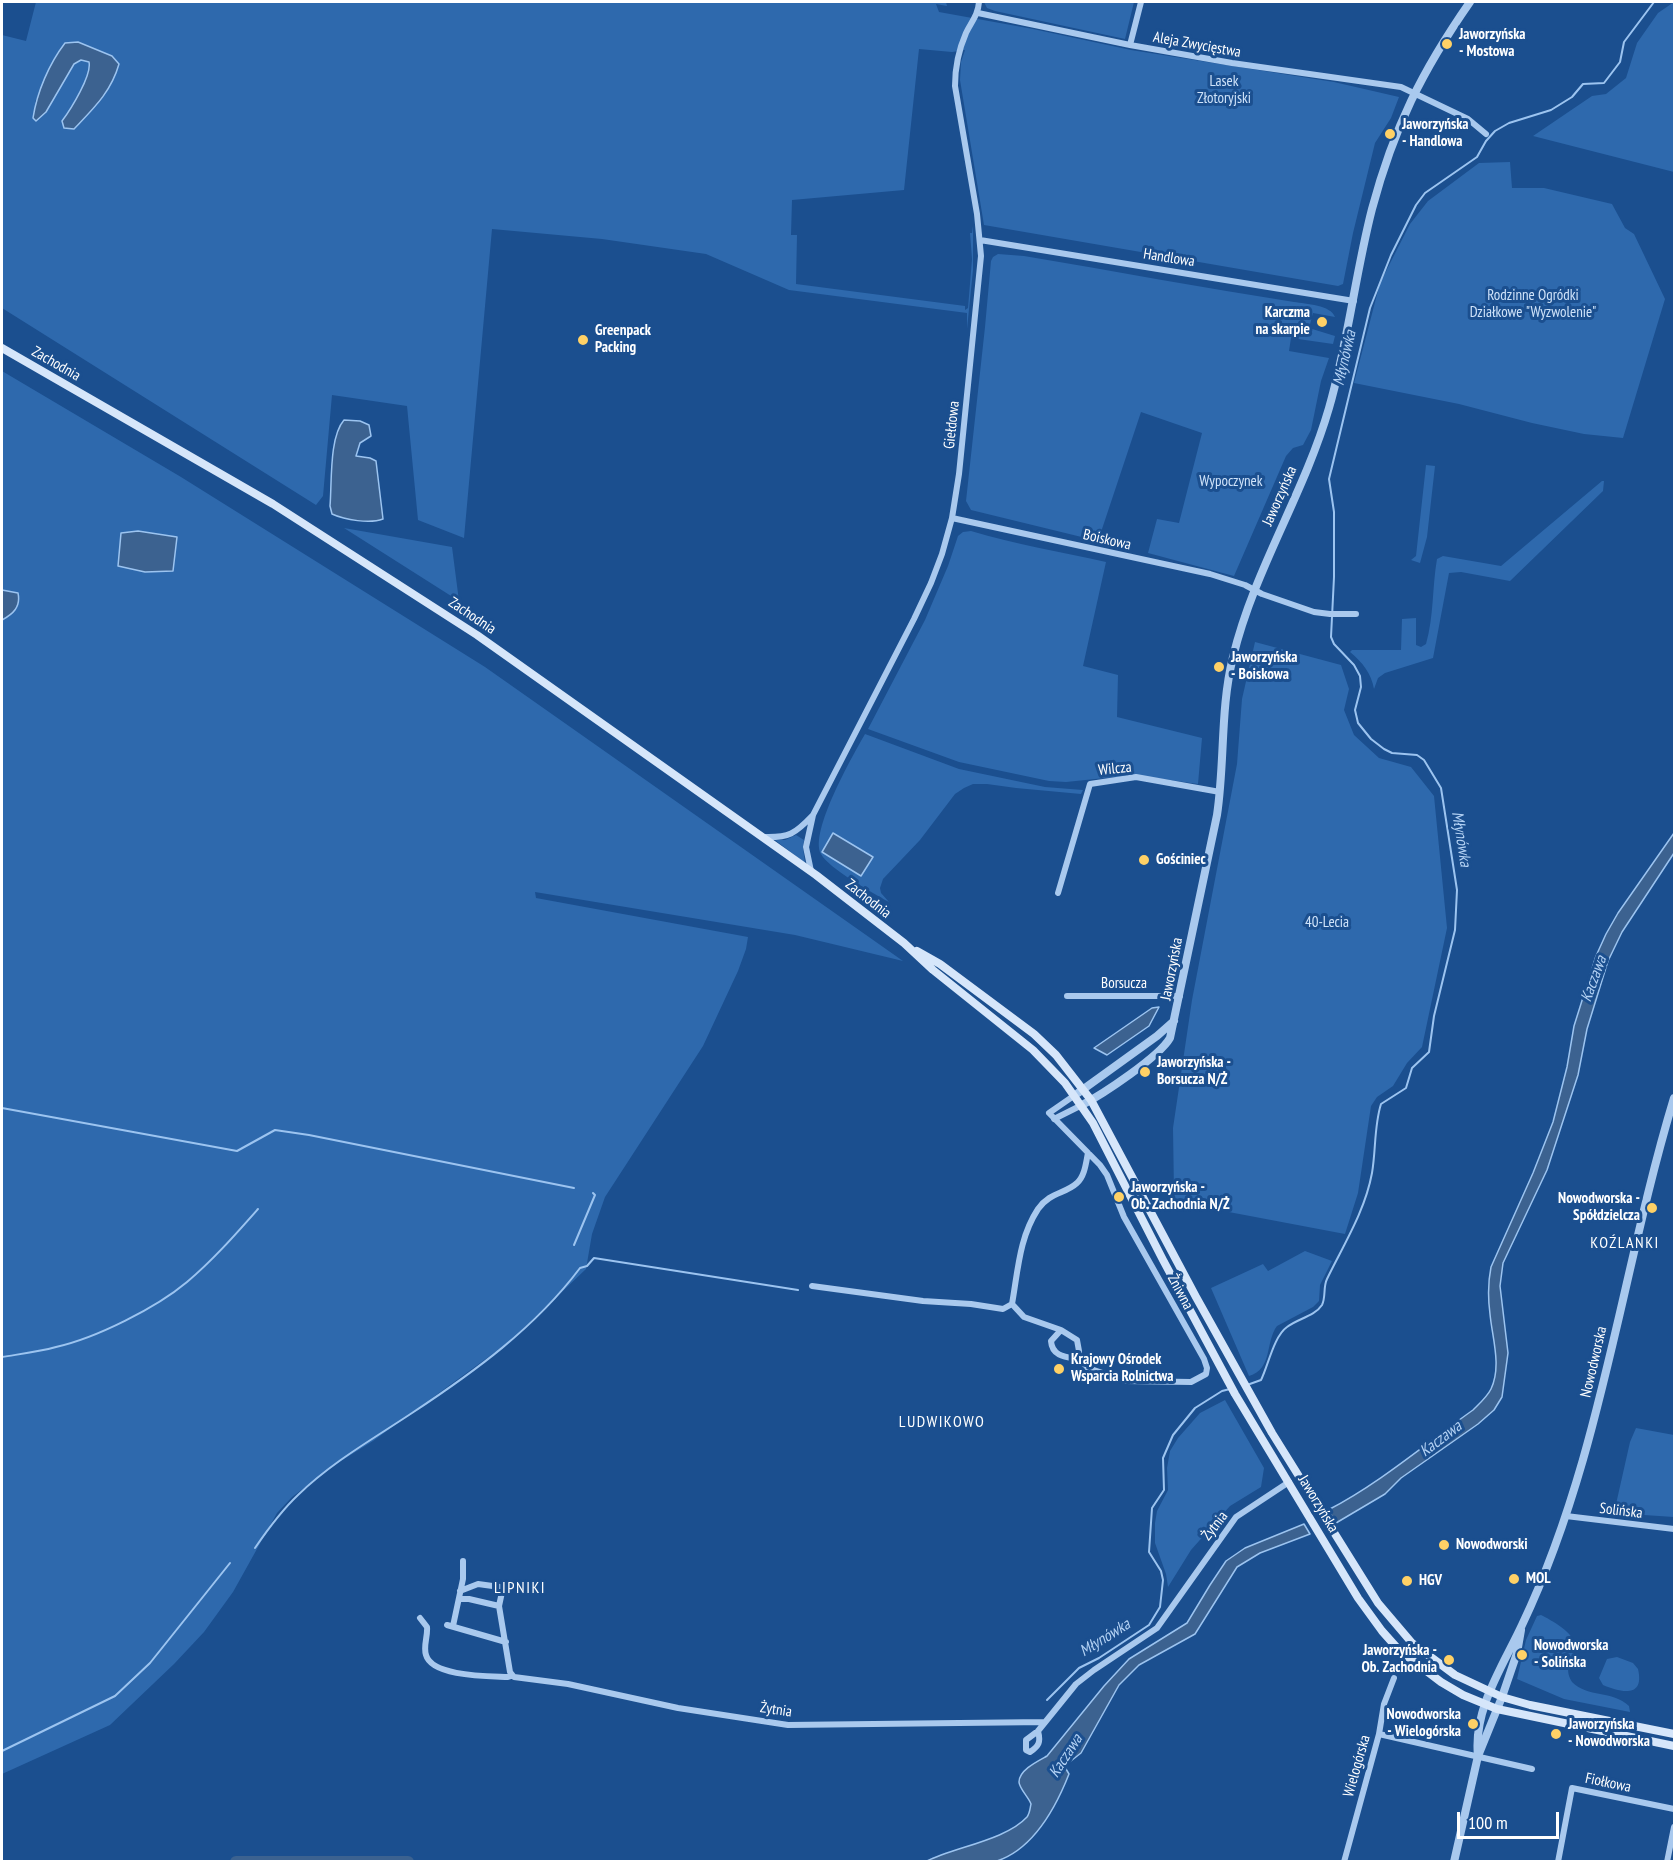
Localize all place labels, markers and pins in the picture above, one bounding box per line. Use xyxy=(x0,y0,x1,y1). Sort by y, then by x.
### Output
place label: Jaworzyńska - Mostowa xyxy=(1459,26,1526,61)
marker: Jaworzyńska - Mostowa xyxy=(1440,37,1454,51)
place label: Jaworzyńska - Handlowa xyxy=(1402,116,1469,151)
marker: Jaworzyńska - Handlowa xyxy=(1383,127,1397,141)
place label: Karczma na skarpie xyxy=(1255,304,1310,339)
marker: Karczma na skarpie xyxy=(1315,315,1329,329)
place label: Greenpack Packing xyxy=(595,322,651,357)
marker: Greenpack Packing xyxy=(576,333,590,347)
place label: Jaworzyńska - Boiskowa xyxy=(1231,649,1298,684)
marker: Jaworzyńska - Boiskowa xyxy=(1212,660,1226,674)
place label: Gościniec xyxy=(1156,851,1206,869)
marker: Gościniec xyxy=(1137,853,1151,867)
place label: Jaworzyńska - Borsucza N/Ż xyxy=(1157,1054,1231,1089)
marker: Jaworzyńska - Borsucza N/Ż xyxy=(1138,1065,1152,1079)
place label: Jaworzyńska - Ob. Zachodnia N/Ż xyxy=(1131,1179,1230,1214)
marker: Jaworzyńska - Ob. Zachodnia N/Ż xyxy=(1112,1190,1126,1204)
place label: Nowodworska - Spółdzielcza xyxy=(1558,1190,1640,1225)
marker: Nowodworska - Spółdzielcza xyxy=(1645,1201,1659,1215)
place label: Krajowy Ośrodek Wsparcia Rolnictwa xyxy=(1071,1351,1173,1386)
marker: Krajowy Ośrodek Wsparcia Rolnictwa xyxy=(1052,1362,1066,1376)
place label: Nowodworski xyxy=(1456,1536,1528,1554)
marker: Nowodworski xyxy=(1437,1538,1451,1552)
place label: MOL xyxy=(1526,1570,1551,1588)
place label: HGV xyxy=(1419,1572,1442,1590)
marker: MOL xyxy=(1507,1572,1521,1586)
marker: HGV xyxy=(1400,1574,1414,1588)
place label: Nowodworska - Solińska xyxy=(1534,1637,1608,1672)
place label: Jaworzyńska - Ob. Zachodnia xyxy=(1362,1642,1437,1677)
marker: Nowodworska - Solińska xyxy=(1515,1648,1529,1662)
marker: Jaworzyńska - Ob. Zachodnia xyxy=(1442,1653,1456,1667)
place label: Nowodworska - Wielogórska xyxy=(1387,1706,1461,1741)
place label: Jaworzyńska - Nowodworska xyxy=(1568,1716,1650,1751)
marker: Nowodworska - Wielogórska xyxy=(1466,1717,1480,1731)
marker: Jaworzyńska - Nowodworska xyxy=(1549,1727,1563,1741)

